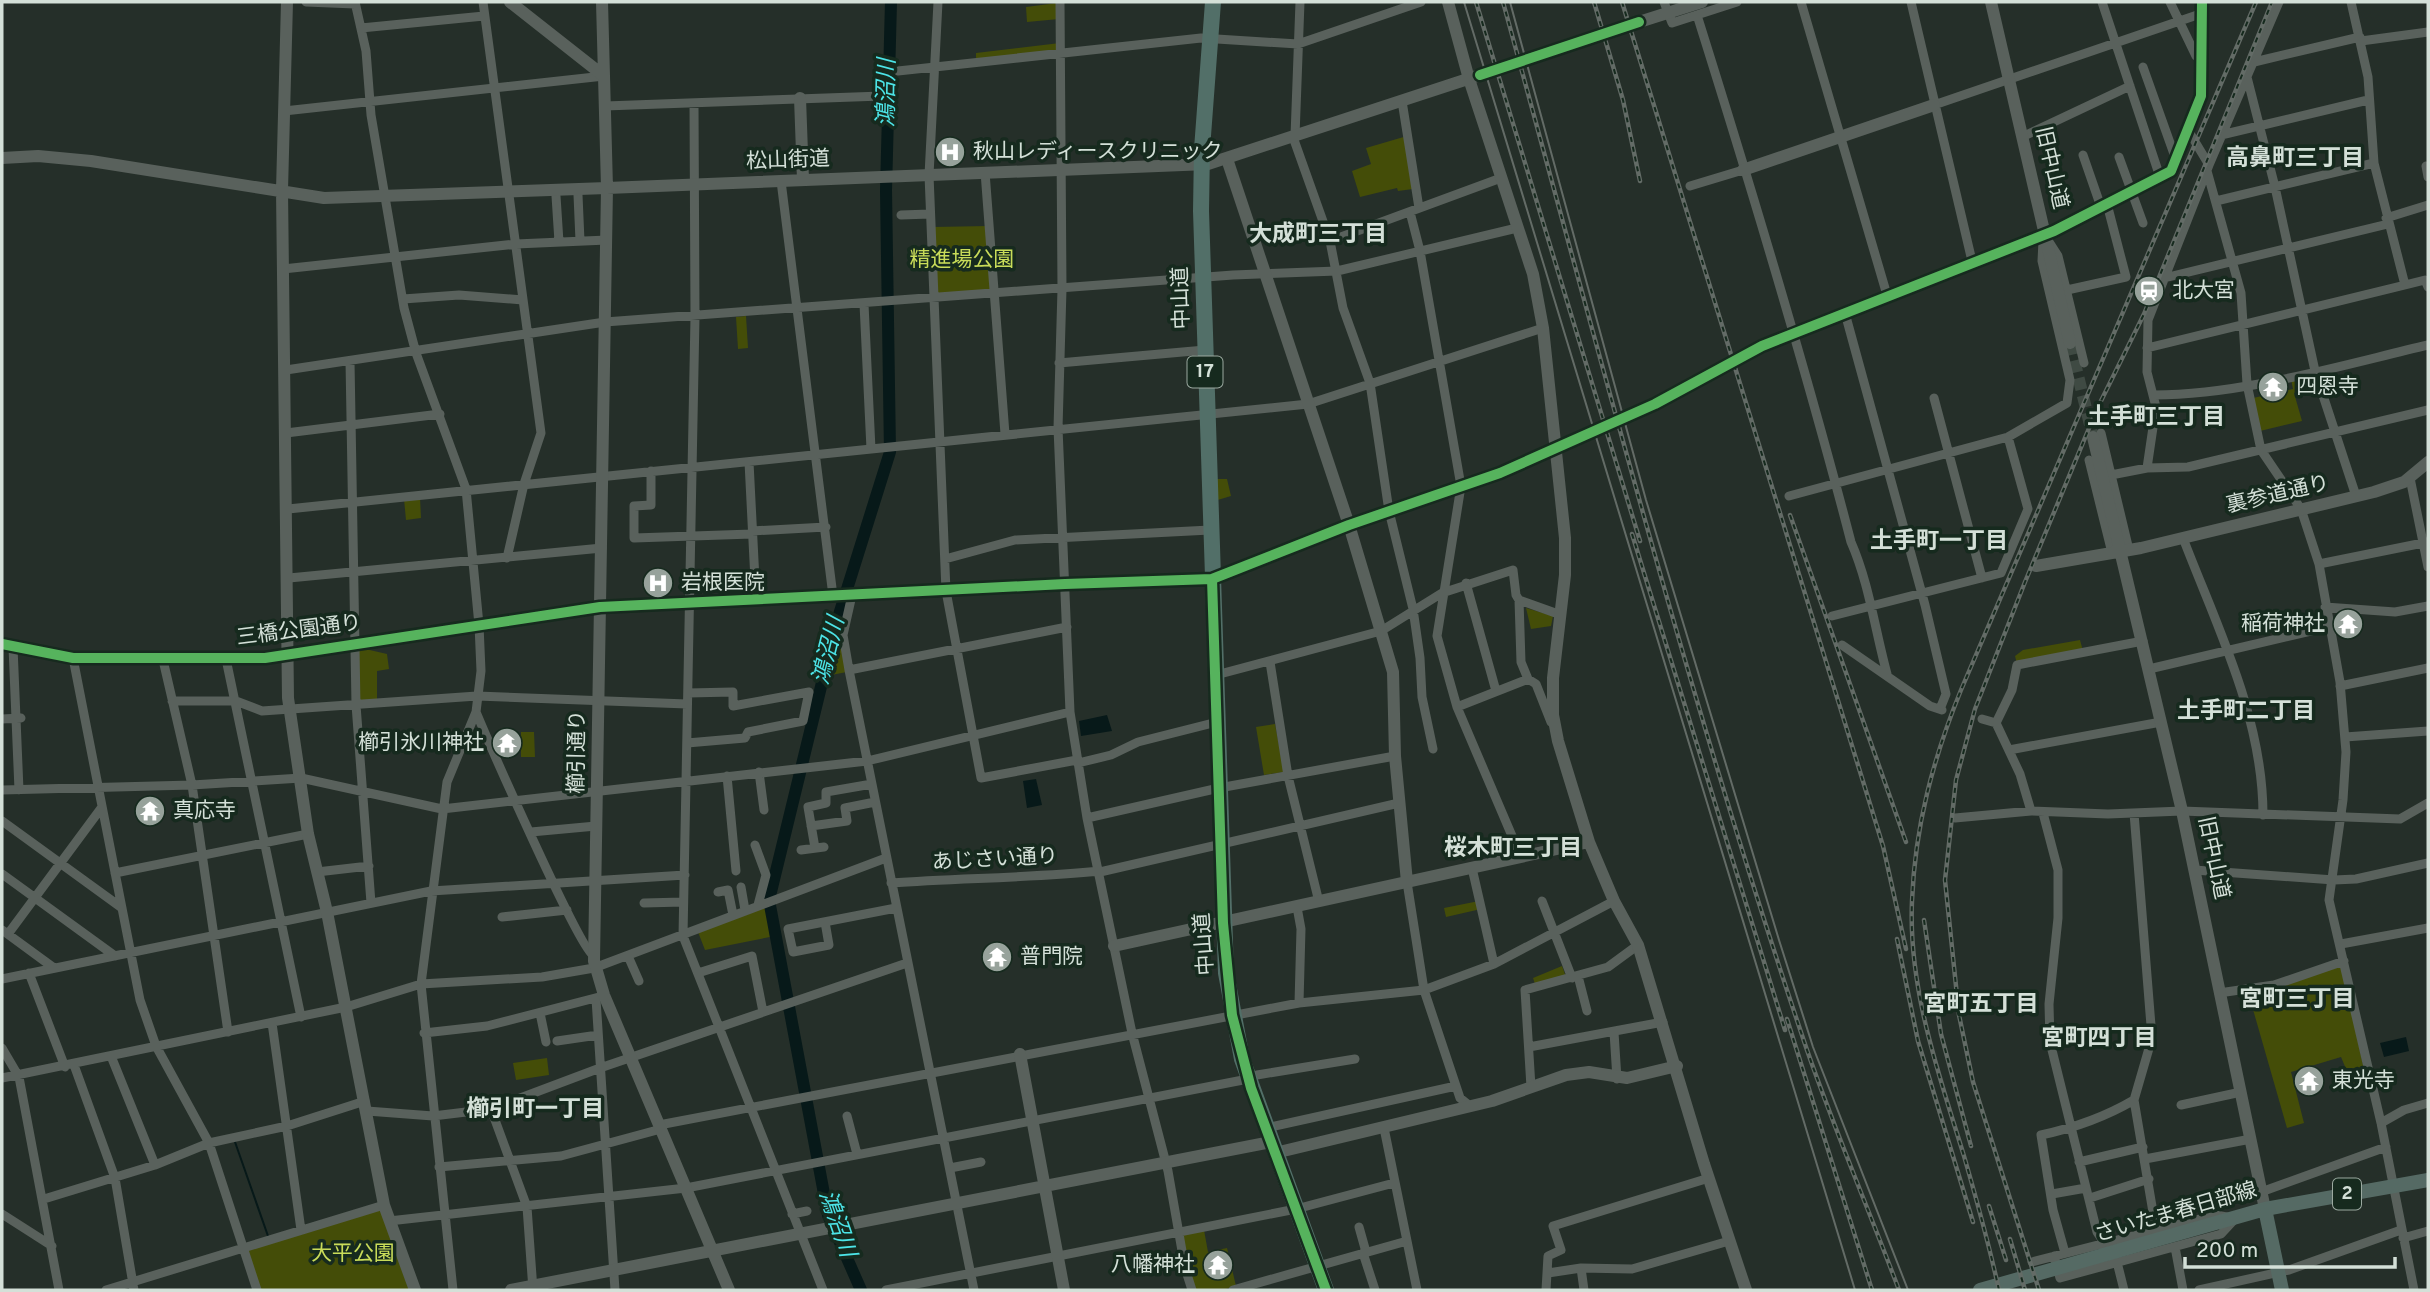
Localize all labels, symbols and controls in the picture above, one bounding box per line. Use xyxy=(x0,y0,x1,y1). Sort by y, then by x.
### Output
water label: 鴻沼川 xyxy=(873,55,903,128)
street label: 旧中山道 xyxy=(2028,124,2074,212)
hospital icon: 秋山レディースクリニック xyxy=(933,135,967,169)
place label: 秋山レディースクリニック xyxy=(973,139,1222,166)
district label: 高鼻町三丁目 xyxy=(2226,145,2364,174)
street label: 松山街道 xyxy=(746,146,830,176)
district label: 大成町三丁目 xyxy=(1249,221,1387,250)
park label: 精進場公園 xyxy=(910,247,1015,274)
street label: 中山道 xyxy=(1167,266,1197,330)
station icon: 北大宮 xyxy=(2132,274,2166,308)
place label: 北大宮 xyxy=(2172,278,2235,305)
road number: 17 xyxy=(1188,356,1222,388)
temple icon: 四恩寺 xyxy=(2256,370,2290,404)
place label: 四恩寺 xyxy=(2296,374,2359,401)
district label: 土手町三丁目 xyxy=(2087,404,2225,433)
street label: 裏参道通り xyxy=(2224,470,2332,520)
district label: 土手町一丁目 xyxy=(1870,528,2008,557)
hospital icon: 岩根医院 xyxy=(641,566,675,600)
place label: 岩根医院 xyxy=(681,570,765,597)
temple icon: 稲荷神社 xyxy=(2331,607,2365,641)
street label: 三橋公園通り xyxy=(235,610,363,652)
water label: 鴻沼川 xyxy=(808,611,853,688)
place label: 稲荷神社 xyxy=(2241,611,2325,638)
district label: 土手町二丁目 xyxy=(2177,698,2315,727)
street label: 櫛引通り xyxy=(564,710,592,794)
temple icon: 櫛引氷川神社 xyxy=(490,726,524,760)
place label: 櫛引氷川神社 xyxy=(358,730,484,757)
temple icon: 真応寺 xyxy=(133,794,167,828)
place label: 真応寺 xyxy=(173,798,236,825)
street label: 旧中山道 xyxy=(2191,814,2235,902)
district label: 桜木町三丁目 xyxy=(1444,835,1582,864)
street label: あじさい通り xyxy=(931,843,1059,877)
street label: 中山道 xyxy=(1189,912,1221,976)
temple icon: 普門院 xyxy=(980,940,1014,974)
place label: 普門院 xyxy=(1020,944,1083,971)
district label: 宮町三丁目 xyxy=(2240,986,2355,1015)
district label: 宮町五丁目 xyxy=(1924,991,2039,1020)
district label: 宮町四丁目 xyxy=(2042,1025,2157,1054)
temple icon: 東光寺 xyxy=(2292,1064,2326,1098)
place label: 東光寺 xyxy=(2332,1068,2395,1095)
district label: 櫛引町一丁目 xyxy=(466,1096,604,1125)
street label: さいたま春日部線 xyxy=(2092,1177,2260,1249)
road number: 2 xyxy=(2333,1178,2361,1210)
water label: 鴻沼川 xyxy=(811,1187,862,1264)
scale bar xyxy=(2185,1226,2395,1270)
text: 200 m xyxy=(2196,1238,2258,1265)
park label: 大平公園 xyxy=(311,1241,395,1268)
temple icon: 八幡神社 xyxy=(1201,1248,1235,1282)
place label: 八幡神社 xyxy=(1111,1252,1195,1279)

